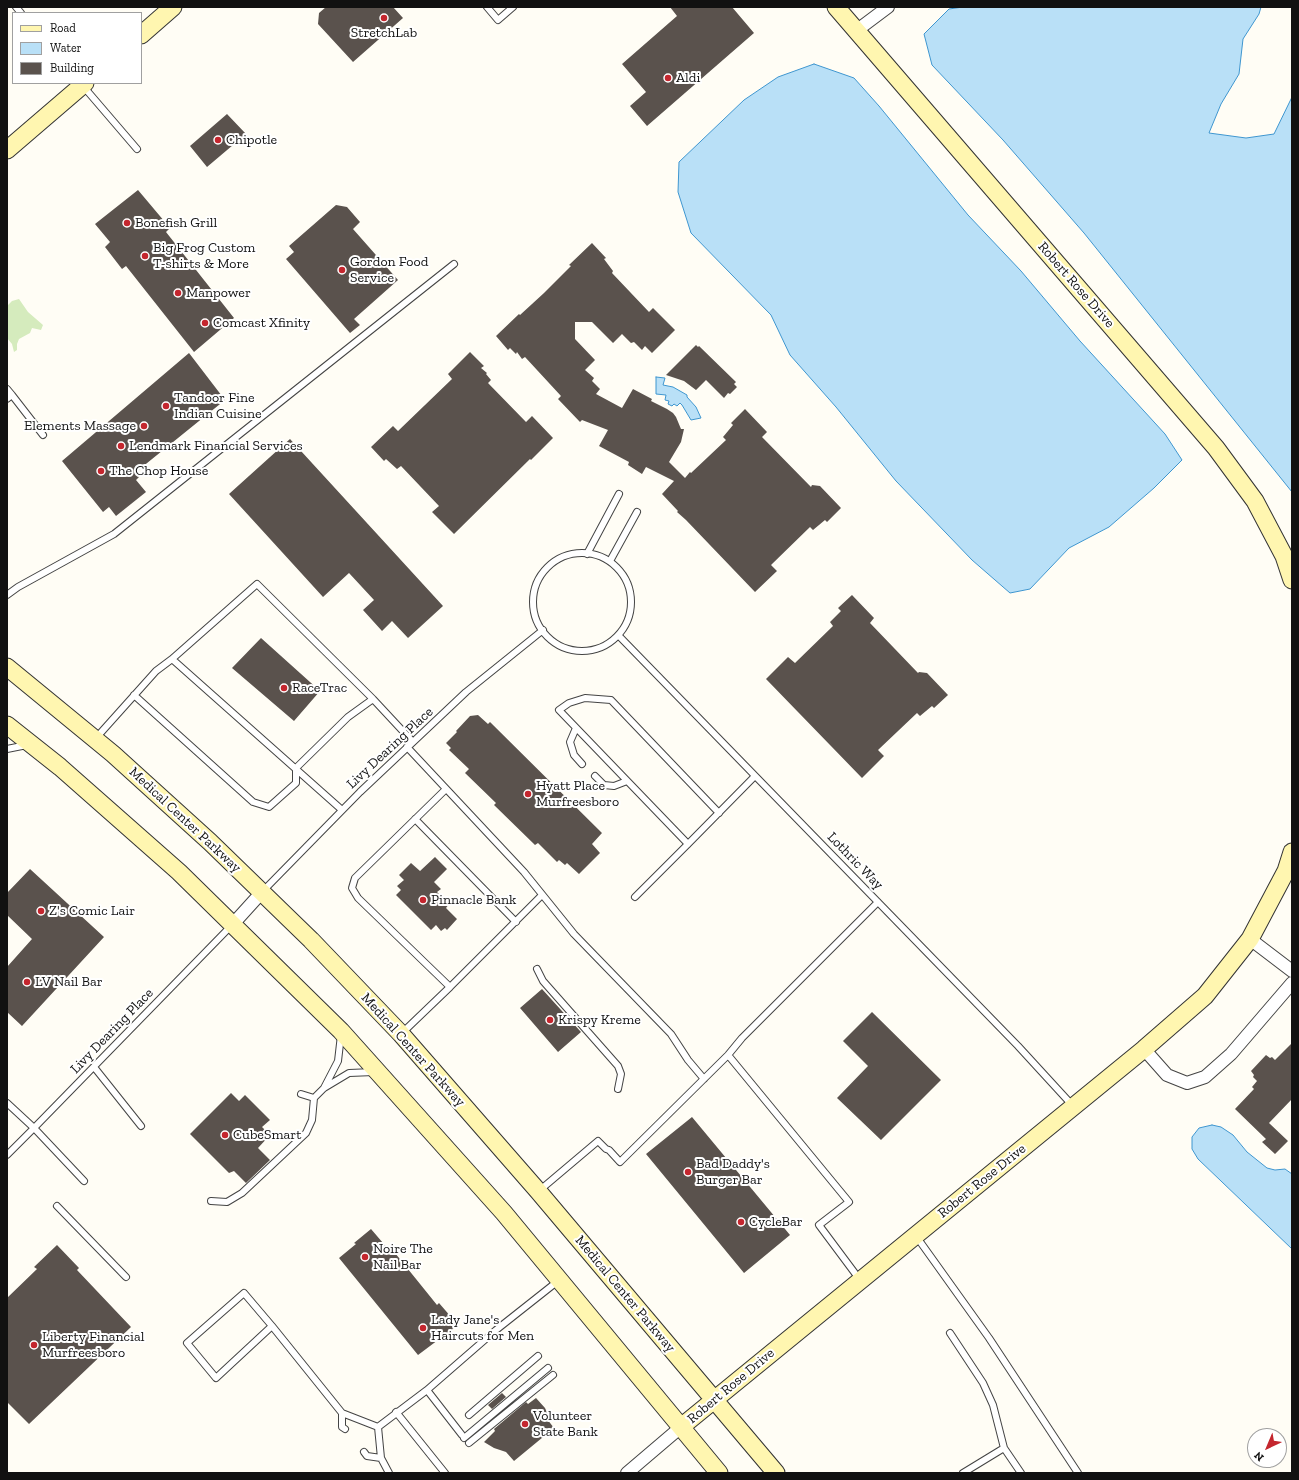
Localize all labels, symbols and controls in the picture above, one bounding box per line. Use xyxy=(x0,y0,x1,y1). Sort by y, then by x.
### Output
legend xyxy=(12,12,142,84)
marker: StretchLab xyxy=(379,13,389,23)
text: Road xyxy=(50,21,76,35)
place label: StretchLab xyxy=(351,25,417,41)
text: Water xyxy=(50,41,82,55)
text: Building xyxy=(50,61,94,75)
place label: Aldi xyxy=(676,70,700,86)
marker: Aldi xyxy=(663,73,673,83)
place label: Chipotle xyxy=(226,132,277,148)
marker: Chipotle xyxy=(213,135,223,145)
place label: Bonefish Grill xyxy=(135,215,217,231)
marker: Bonefish Grill xyxy=(122,218,132,228)
street label: Robert Rose Drive xyxy=(1034,239,1118,331)
place label: Big Frog Custom T-shirts & More xyxy=(153,240,255,272)
marker: Big Frog Custom T-shirts & More xyxy=(140,251,150,261)
place label: Gordon Food Service xyxy=(350,254,428,286)
marker: Gordon Food Service xyxy=(337,265,347,275)
place label: Manpower xyxy=(186,285,251,301)
marker: Manpower xyxy=(173,288,183,298)
place label: Comcast Xfinity xyxy=(213,315,310,331)
marker: Comcast Xfinity xyxy=(200,318,210,328)
place label: Tandoor Fine Indian Cuisine xyxy=(174,390,262,422)
marker: Tandoor Fine Indian Cuisine xyxy=(161,401,171,411)
place label: Elements Massage xyxy=(24,418,136,434)
marker: Elements Massage xyxy=(139,421,149,431)
place label: Lendmark Financial Services xyxy=(129,438,303,454)
marker: Lendmark Financial Services xyxy=(116,441,126,451)
place label: The Chop House xyxy=(109,463,208,479)
marker: The Chop House xyxy=(96,466,106,476)
place label: RaceTrac xyxy=(292,680,347,696)
marker: RaceTrac xyxy=(279,683,289,693)
street label: Livy Dearing Place xyxy=(343,704,437,792)
street label: Medical Center Parkway xyxy=(126,764,244,876)
place label: Hyatt Place Murfreesboro xyxy=(536,778,619,810)
marker: Hyatt Place Murfreesboro xyxy=(523,789,533,799)
street label: Lothric Way xyxy=(823,829,887,893)
place label: Pinnacle Bank xyxy=(431,892,516,908)
marker: Pinnacle Bank xyxy=(418,895,428,905)
place label: Z's Comic Lair xyxy=(49,903,135,919)
marker: Z's Comic Lair xyxy=(36,906,46,916)
place label: LV Nail Bar xyxy=(35,974,103,990)
marker: LV Nail Bar xyxy=(22,977,32,987)
street label: Livy Dearing Place xyxy=(67,985,157,1077)
street label: Medical Center Parkway xyxy=(358,990,468,1110)
place label: Krispy Kreme xyxy=(558,1012,641,1028)
marker: Krispy Kreme xyxy=(545,1015,555,1025)
place label: CubeSmart xyxy=(233,1127,301,1143)
marker: CubeSmart xyxy=(220,1130,230,1140)
street label: Robert Rose Drive xyxy=(935,1140,1029,1222)
place label: Bad Daddy's Burger Bar xyxy=(696,1156,770,1188)
marker: Bad Daddy's Burger Bar xyxy=(683,1167,693,1177)
place label: CycleBar xyxy=(749,1214,803,1230)
marker: CycleBar xyxy=(736,1217,746,1227)
street label: Medical Center Parkway xyxy=(571,1232,679,1356)
place label: Noire The Nail Bar xyxy=(373,1241,433,1274)
marker: Noire The Nail Bar xyxy=(360,1252,370,1262)
place label: Lady Jane's Haircuts for Men xyxy=(431,1312,534,1344)
marker: Lady Jane's Haircuts for Men xyxy=(418,1323,428,1333)
place label: Liberty Financial Murfreesboro xyxy=(42,1329,144,1362)
marker: Liberty Financial Murfreesboro xyxy=(29,1340,39,1350)
street label: Robert Rose Drive xyxy=(684,1345,778,1427)
place label: Volunteer State Bank xyxy=(533,1408,598,1440)
marker: Volunteer State Bank xyxy=(520,1419,530,1429)
north arrow xyxy=(1247,1428,1287,1468)
text: N xyxy=(1251,1449,1267,1464)

